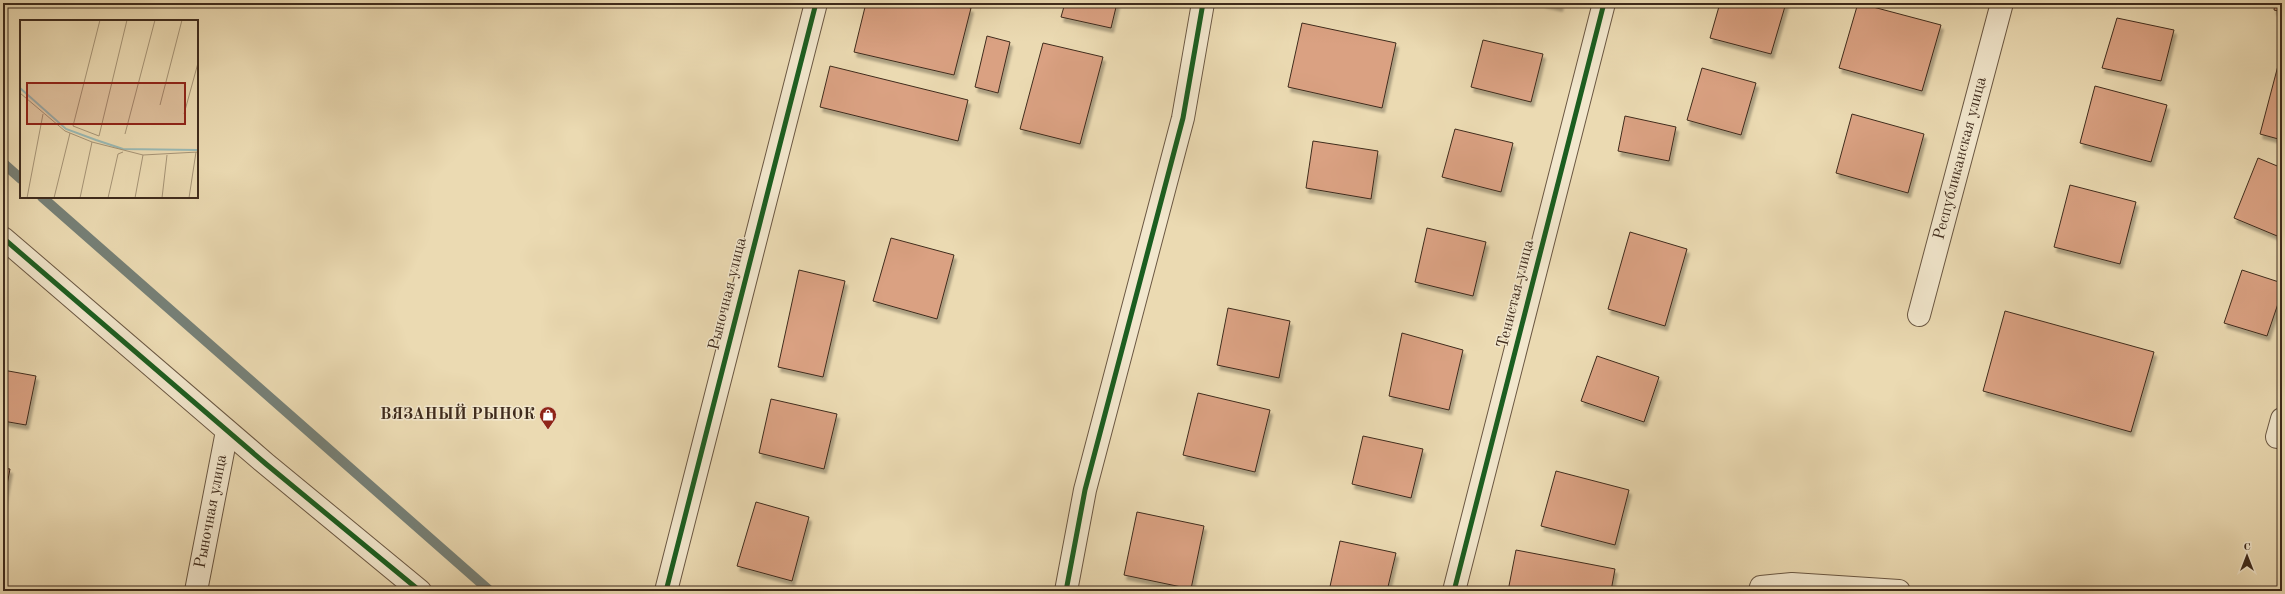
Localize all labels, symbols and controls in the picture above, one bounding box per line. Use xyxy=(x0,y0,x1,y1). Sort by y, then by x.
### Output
inset map xyxy=(20,20,198,198)
street label: Республиканская улица xyxy=(1931,75,1990,242)
street label: Рыночная улица xyxy=(706,236,750,352)
street label: Тенистая улица xyxy=(1495,238,1537,350)
place label: ВЯЗАНЫЙ РЫНОК xyxy=(380,403,535,423)
shop icon: ВЯЗАНЫЙ РЫНОК xyxy=(538,405,558,430)
street label: Рыночная улица xyxy=(193,453,230,570)
north arrow xyxy=(2227,536,2267,576)
text: С xyxy=(2243,542,2251,553)

